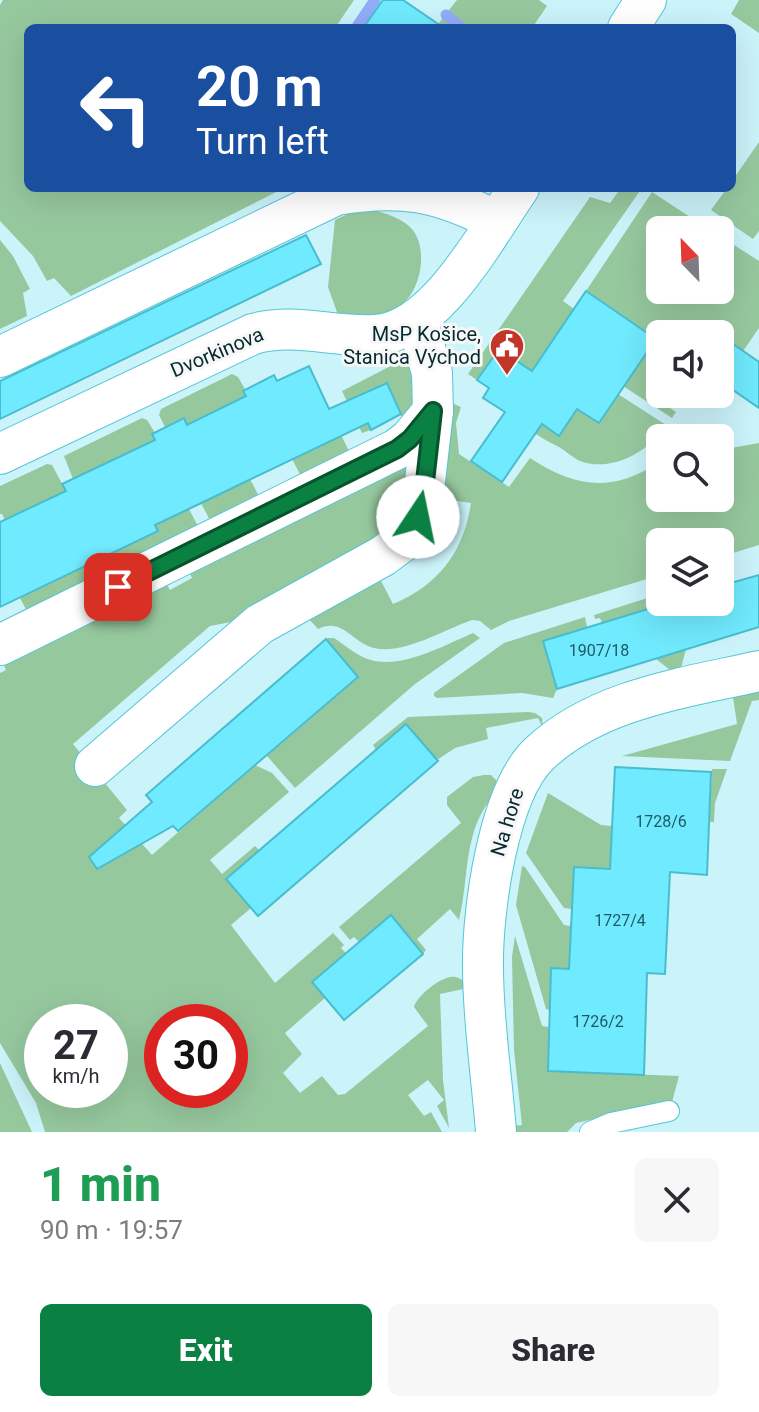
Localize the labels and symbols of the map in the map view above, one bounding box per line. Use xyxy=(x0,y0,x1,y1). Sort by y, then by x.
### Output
north arrow xyxy=(646,216,734,304)
street label: Dvorkinova xyxy=(167,322,267,382)
place label: MsP Košice, Stanica Východ xyxy=(343,322,481,369)
public building icon: MsP Košice, Stanica Východ xyxy=(488,327,526,377)
position arrow xyxy=(376,475,460,559)
pin xyxy=(84,553,152,621)
house number: 1907/18 xyxy=(569,641,629,660)
street label: Na hore xyxy=(485,785,529,859)
house number: 1728/6 xyxy=(635,812,687,831)
house number: 1727/4 xyxy=(594,911,646,930)
speed limit sign: 30 xyxy=(144,1004,248,1108)
house number: 1726/2 xyxy=(572,1012,624,1031)

